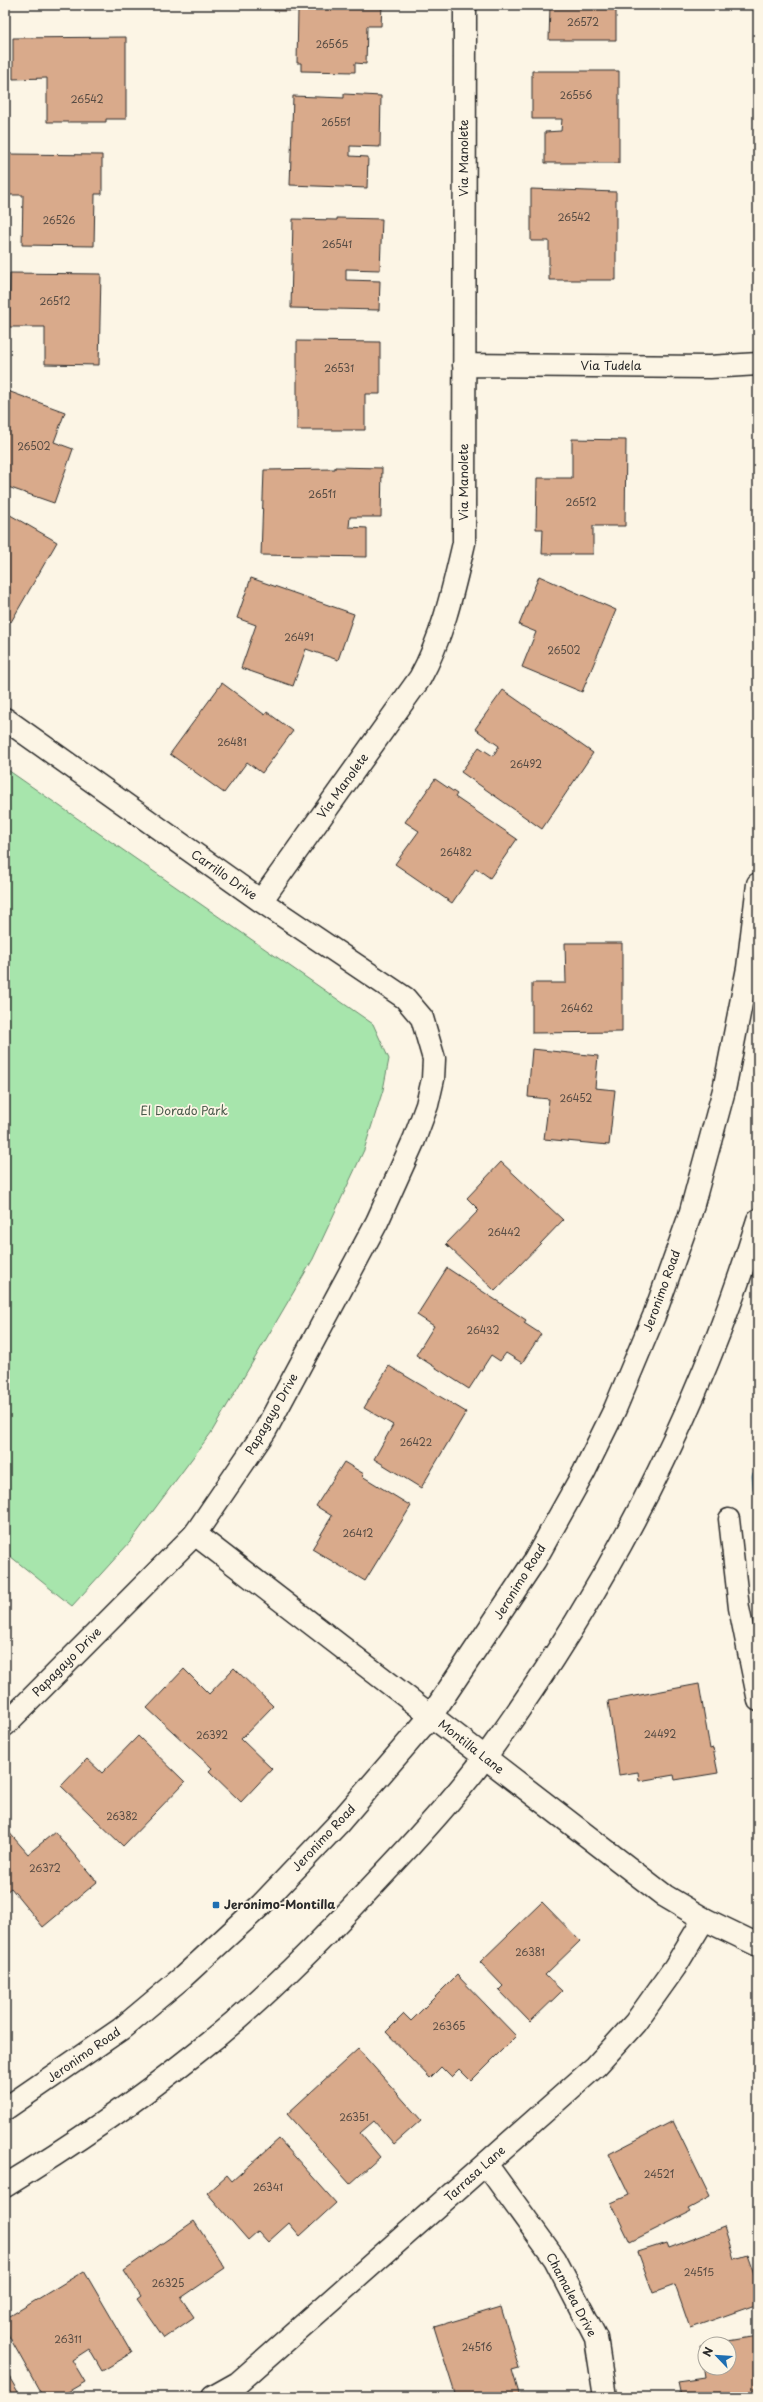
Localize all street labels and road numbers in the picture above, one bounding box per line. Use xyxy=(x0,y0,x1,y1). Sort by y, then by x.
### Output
street label: Via Manolete xyxy=(454,119,472,197)
street label: Via Tudela xyxy=(581,356,642,374)
street label: Via Manolete xyxy=(454,443,472,521)
street label: Via Manolete xyxy=(312,748,372,822)
street label: Carrillo Drive xyxy=(188,845,261,904)
street label: Jeronimo Road xyxy=(638,1247,684,1334)
street label: Papagayo Drive xyxy=(240,1369,302,1458)
street label: Jeronimo Road xyxy=(489,1540,550,1623)
street label: Papagayo Drive xyxy=(28,1622,105,1700)
street label: Montilla Lane xyxy=(435,1715,509,1778)
street label: Jeronimo Road xyxy=(287,1800,359,1875)
street label: Jeronimo Road xyxy=(43,2022,124,2086)
street label: Tarrasa Lane xyxy=(440,2141,509,2206)
street label: Chamalea Drive xyxy=(542,2249,602,2340)

